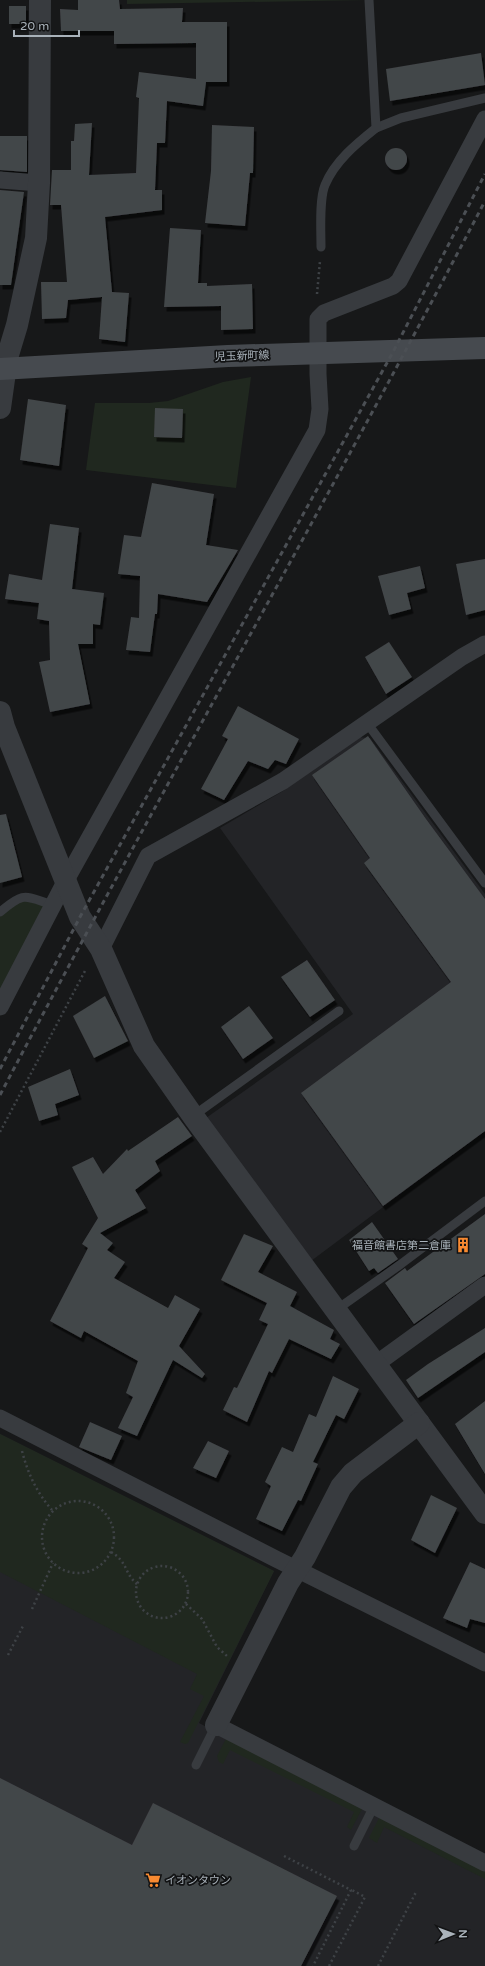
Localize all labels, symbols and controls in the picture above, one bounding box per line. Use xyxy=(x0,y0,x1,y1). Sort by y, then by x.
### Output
scale bar xyxy=(14,12,79,38)
text: 20 m xyxy=(20,19,49,33)
street label: 児玉新町線 xyxy=(214,349,270,363)
building icon: 福音館書店第二倉庫 xyxy=(454,1236,472,1254)
place label: 福音館書店第二倉庫 xyxy=(352,1239,451,1252)
supermarket icon: イオンタウン xyxy=(144,1871,162,1889)
place label: イオンタウン xyxy=(165,1874,231,1887)
north arrow xyxy=(433,1914,473,1954)
text: N xyxy=(456,1929,469,1938)

